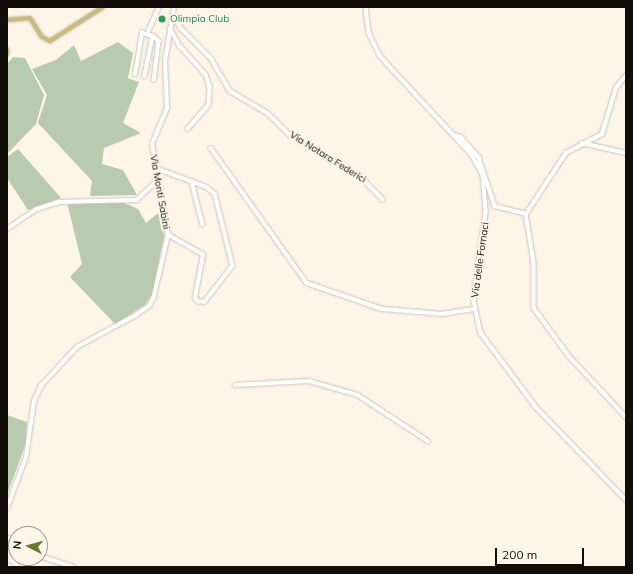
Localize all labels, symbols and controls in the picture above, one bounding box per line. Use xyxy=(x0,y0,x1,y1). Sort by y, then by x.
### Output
place label: Olimpia Club xyxy=(170,13,229,25)
marker: Olimpia Club xyxy=(157,14,167,24)
street label: Via Notaro Federici xyxy=(287,129,369,185)
street label: Via Monti Sabini xyxy=(148,154,172,230)
street label: Via delle Fornaci xyxy=(469,221,491,299)
north arrow xyxy=(8,526,48,566)
text: N xyxy=(10,540,24,550)
scale bar xyxy=(497,540,586,566)
text: 200 m xyxy=(502,547,537,562)

